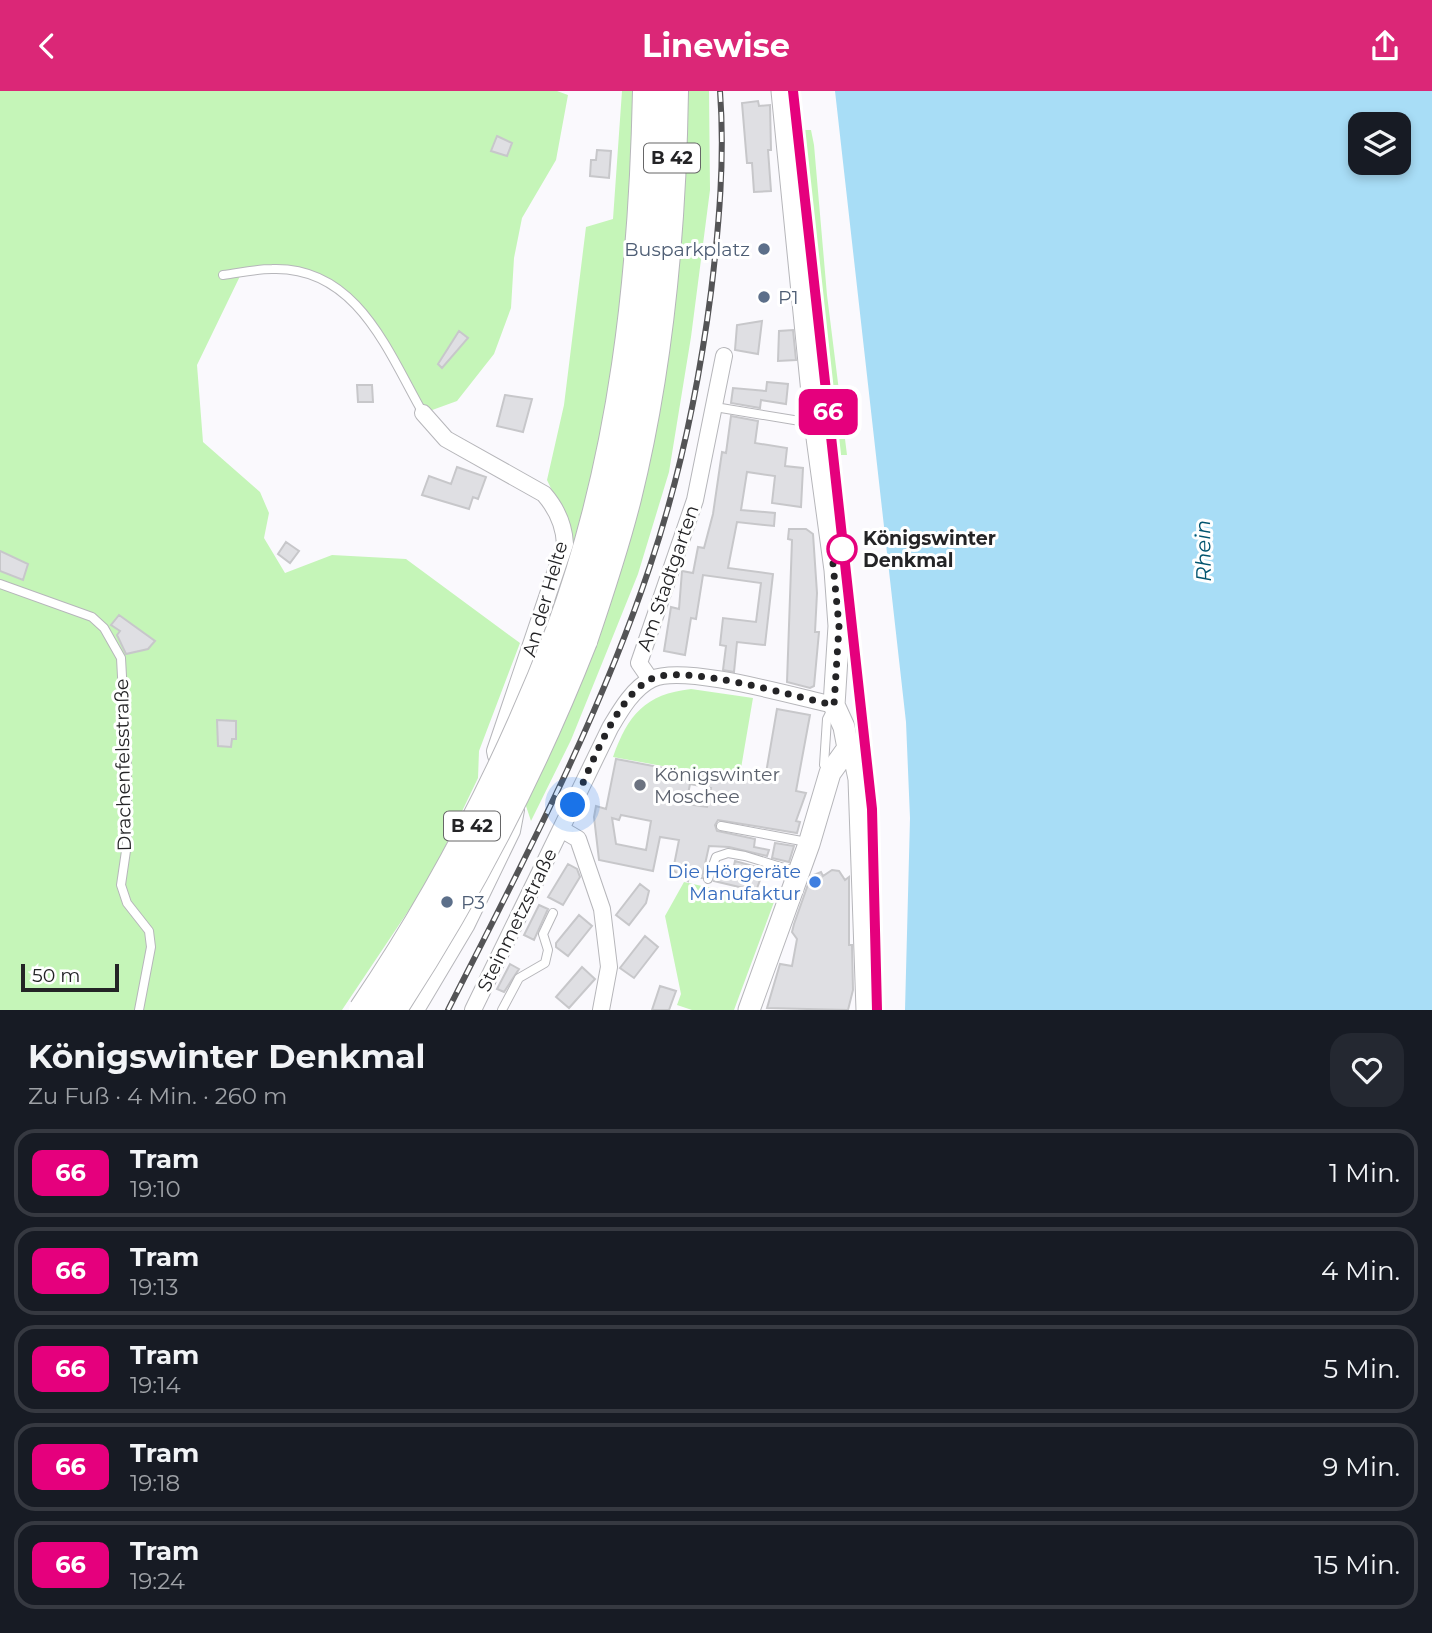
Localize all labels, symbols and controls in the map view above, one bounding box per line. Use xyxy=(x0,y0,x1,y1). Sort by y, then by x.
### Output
text: Linewise xyxy=(642,26,790,65)
icon: back xyxy=(28,27,66,65)
icon: share xyxy=(1366,27,1404,65)
map controls xyxy=(1348,112,1411,175)
button: layers xyxy=(1348,112,1411,175)
road number: B 42 xyxy=(644,143,700,173)
place label: Busparkplatz xyxy=(624,238,750,261)
marker: Busparkplatz xyxy=(756,241,772,257)
place label: P1 xyxy=(778,286,799,309)
marker: P1 xyxy=(756,289,772,305)
line badge: 66 xyxy=(796,389,860,435)
text: 66 xyxy=(813,397,843,426)
street label: Am Stadtgarten xyxy=(632,502,704,654)
water label: Rhein xyxy=(1190,520,1216,582)
place label: Königswinter Denkmal xyxy=(863,527,996,572)
marker: Königswinter Denkmal xyxy=(827,534,857,564)
street label: An der Helte xyxy=(518,539,572,659)
street label: Drachenfelsstraße xyxy=(110,678,136,852)
place label: Königswinter Moschee xyxy=(654,763,780,808)
marker: Königswinter Moschee xyxy=(632,777,648,793)
your location xyxy=(555,787,590,822)
road number: B 42 xyxy=(444,811,500,841)
street label: Steinmetzstraße xyxy=(472,845,562,995)
place label: Die Hörgeräte Manufaktur xyxy=(668,860,801,905)
marker: Die Hörgeräte Manufaktur xyxy=(807,874,823,890)
place label: P3 xyxy=(461,891,485,914)
marker: P3 xyxy=(439,894,455,910)
scale bar xyxy=(21,961,119,993)
text: 50 m xyxy=(32,964,80,987)
button: heart xyxy=(1330,1033,1404,1107)
text: Königswinter Denkmal xyxy=(28,1036,425,1076)
text: Zu Fuß · 4 Min. · 260 m xyxy=(28,1082,287,1110)
text: Tram xyxy=(130,1143,199,1175)
text: 1 Min. xyxy=(1329,1157,1400,1189)
text: 66 xyxy=(55,1158,86,1187)
text: 19:10 xyxy=(130,1175,181,1203)
text: Tram xyxy=(130,1241,199,1273)
text: 4 Min. xyxy=(1321,1255,1400,1287)
text: 66 xyxy=(55,1256,86,1285)
text: 19:13 xyxy=(130,1273,178,1301)
text: Tram xyxy=(130,1339,199,1371)
text: 5 Min. xyxy=(1324,1353,1400,1385)
text: 66 xyxy=(55,1354,86,1383)
text: 19:14 xyxy=(130,1371,181,1399)
text: Tram xyxy=(130,1437,199,1469)
text: 9 Min. xyxy=(1322,1451,1400,1483)
text: 66 xyxy=(55,1452,86,1481)
text: 19:18 xyxy=(130,1469,180,1497)
text: Tram xyxy=(130,1535,199,1567)
text: 15 Min. xyxy=(1314,1549,1400,1581)
text: 66 xyxy=(55,1550,86,1579)
text: 19:24 xyxy=(130,1567,185,1595)

